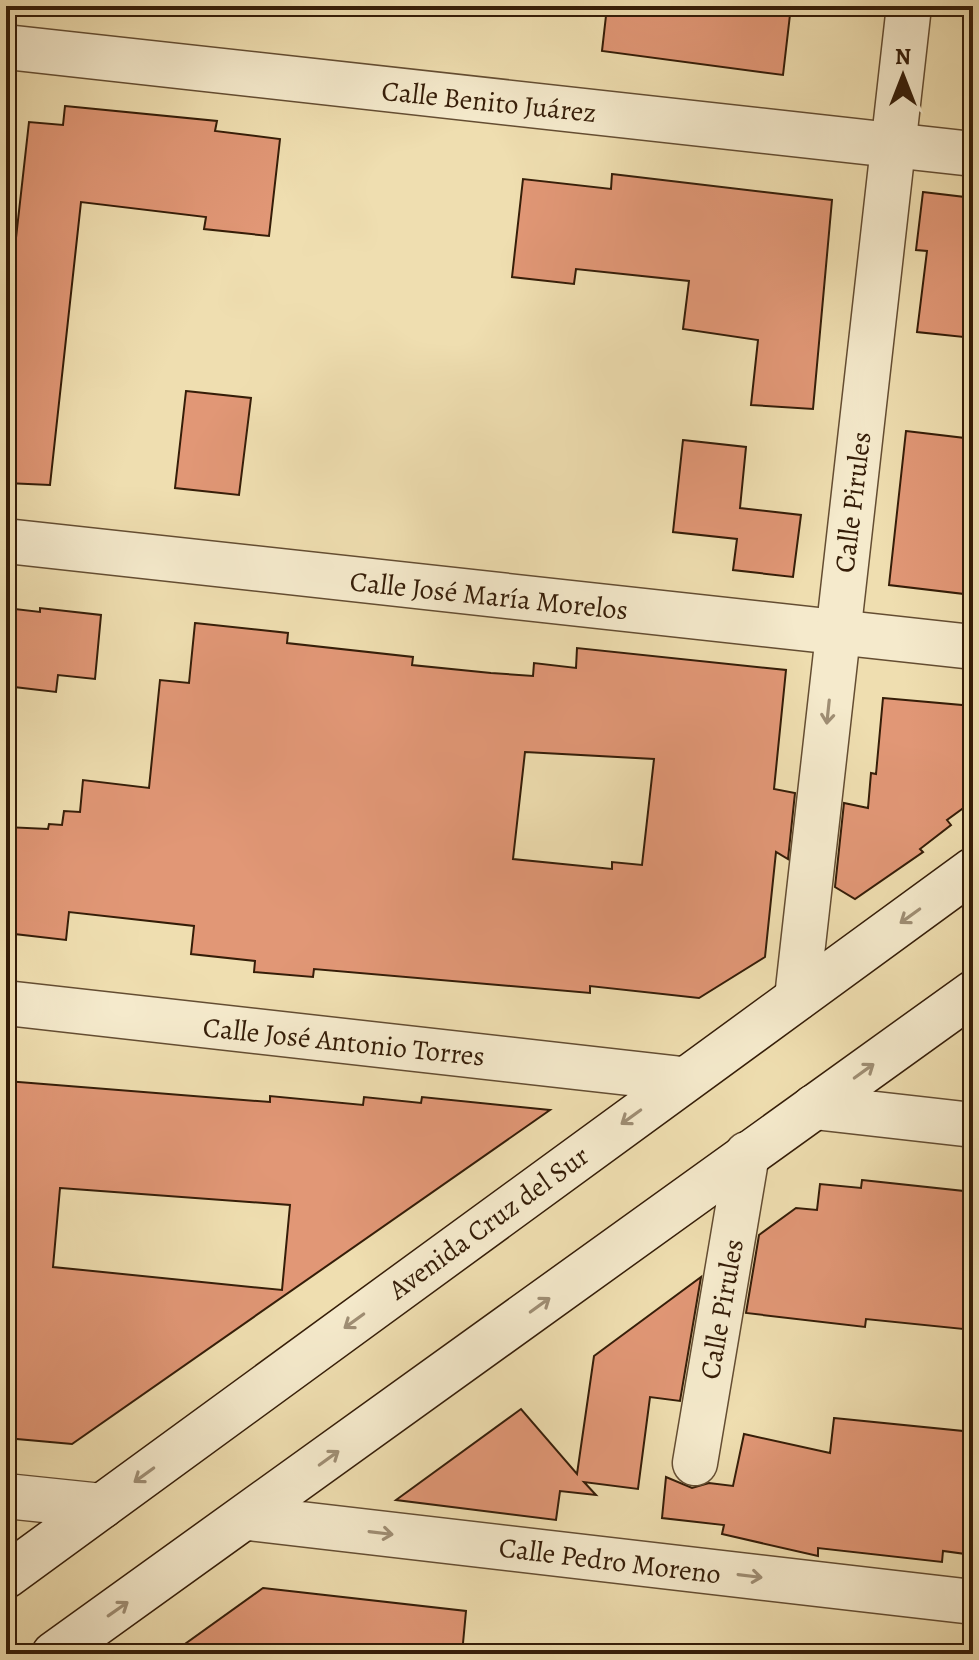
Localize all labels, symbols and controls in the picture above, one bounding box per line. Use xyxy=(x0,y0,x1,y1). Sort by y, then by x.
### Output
north arrow xyxy=(863,36,943,116)
text: N xyxy=(895,42,911,72)
street label: Calle Benito Juárez xyxy=(380,72,598,132)
street label: Calle Pirules xyxy=(825,429,880,575)
street label: Calle José María Morelos xyxy=(348,562,630,629)
one-way arrow xyxy=(821,698,836,725)
one-way arrow xyxy=(900,907,921,924)
street label: Calle José Antonio Torres xyxy=(201,1008,487,1076)
one-way arrow xyxy=(853,1063,874,1080)
one-way arrow xyxy=(621,1108,642,1125)
street label: Avenida Cruz del Sur xyxy=(380,1137,597,1309)
street label: Calle Pirules xyxy=(691,1236,753,1382)
one-way arrow xyxy=(528,1297,550,1313)
one-way arrow xyxy=(343,1312,365,1329)
one-way arrow xyxy=(318,1450,340,1466)
one-way arrow xyxy=(134,1466,155,1483)
one-way arrow xyxy=(368,1526,393,1541)
street label: Calle Pedro Moreno xyxy=(497,1529,723,1593)
one-way arrow xyxy=(737,1569,762,1584)
one-way arrow xyxy=(106,1601,128,1617)

